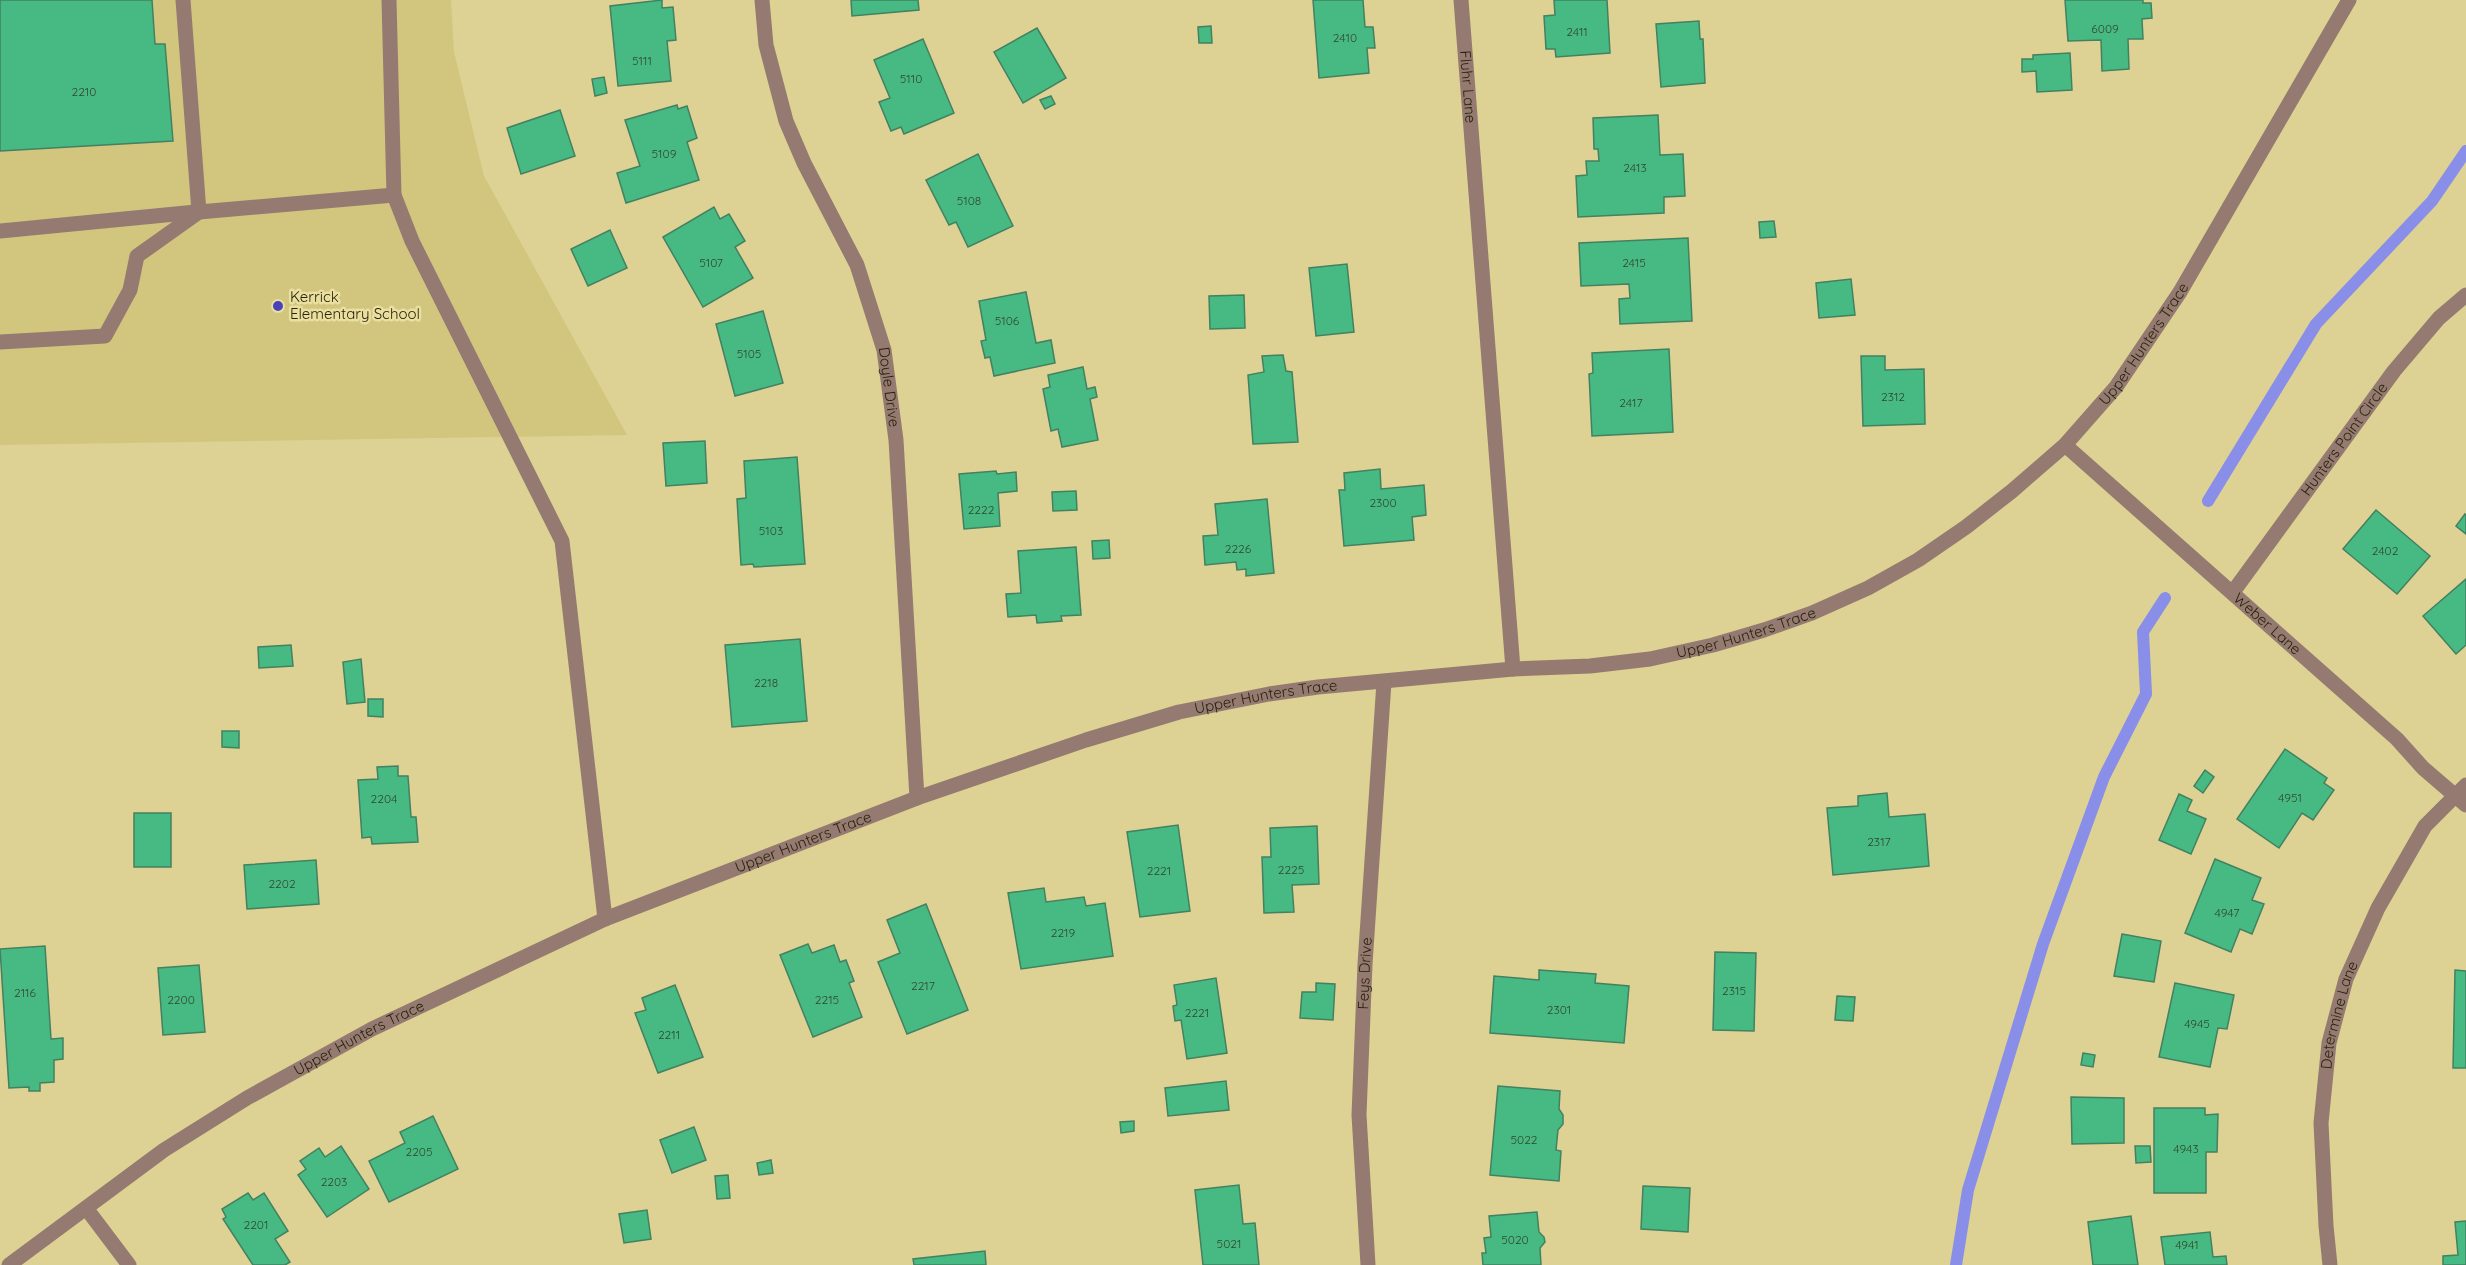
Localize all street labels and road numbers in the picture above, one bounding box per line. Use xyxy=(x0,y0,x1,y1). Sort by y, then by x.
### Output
street label: Fluhr Lane xyxy=(1456,50,1481,124)
street label: Upper Hunters Trace xyxy=(2095,279,2192,409)
street label: Doyle Drive xyxy=(875,346,904,428)
street label: Hunters Point Circle xyxy=(2296,379,2391,499)
street label: Weber Lane xyxy=(2230,589,2305,659)
street label: Upper Hunters Trace xyxy=(1674,602,1818,662)
street label: Upper Hunters Trace xyxy=(1192,675,1338,718)
street label: Upper Hunters Trace xyxy=(732,807,874,877)
street label: Feys Drive xyxy=(1353,937,1376,1010)
street label: Determine Lane xyxy=(2316,958,2362,1070)
street label: Upper Hunters Trace xyxy=(290,996,427,1079)

